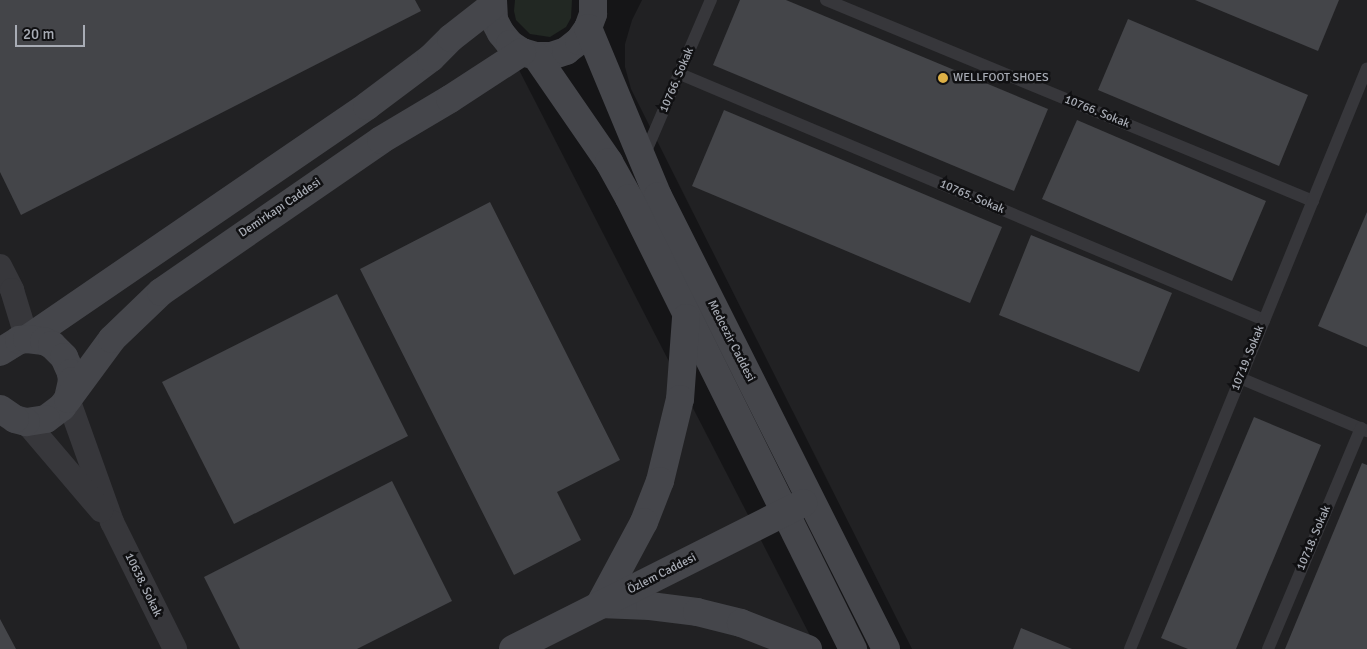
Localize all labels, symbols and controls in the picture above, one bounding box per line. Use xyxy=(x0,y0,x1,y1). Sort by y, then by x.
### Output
scale bar xyxy=(18,15,88,47)
text: 20 m xyxy=(23,25,54,43)
street label: 10766. Sokak xyxy=(657,45,697,115)
place label: WELLFOOT SHOES xyxy=(953,71,1049,85)
marker: WELLFOOT SHOES xyxy=(937,72,949,84)
street label: 10766. Sokak xyxy=(1062,92,1132,132)
street label: Demirkapı Caddesi xyxy=(236,175,324,241)
street label: 10765. Sokak xyxy=(937,177,1007,217)
street label: Medcezir Caddesi xyxy=(704,298,758,384)
street label: 10719. Sokak xyxy=(1228,323,1268,393)
street label: 10718. Sokak xyxy=(1294,503,1334,573)
street label: 10638. Sokak xyxy=(121,551,165,619)
street label: Özlem Caddesi xyxy=(625,551,699,597)

